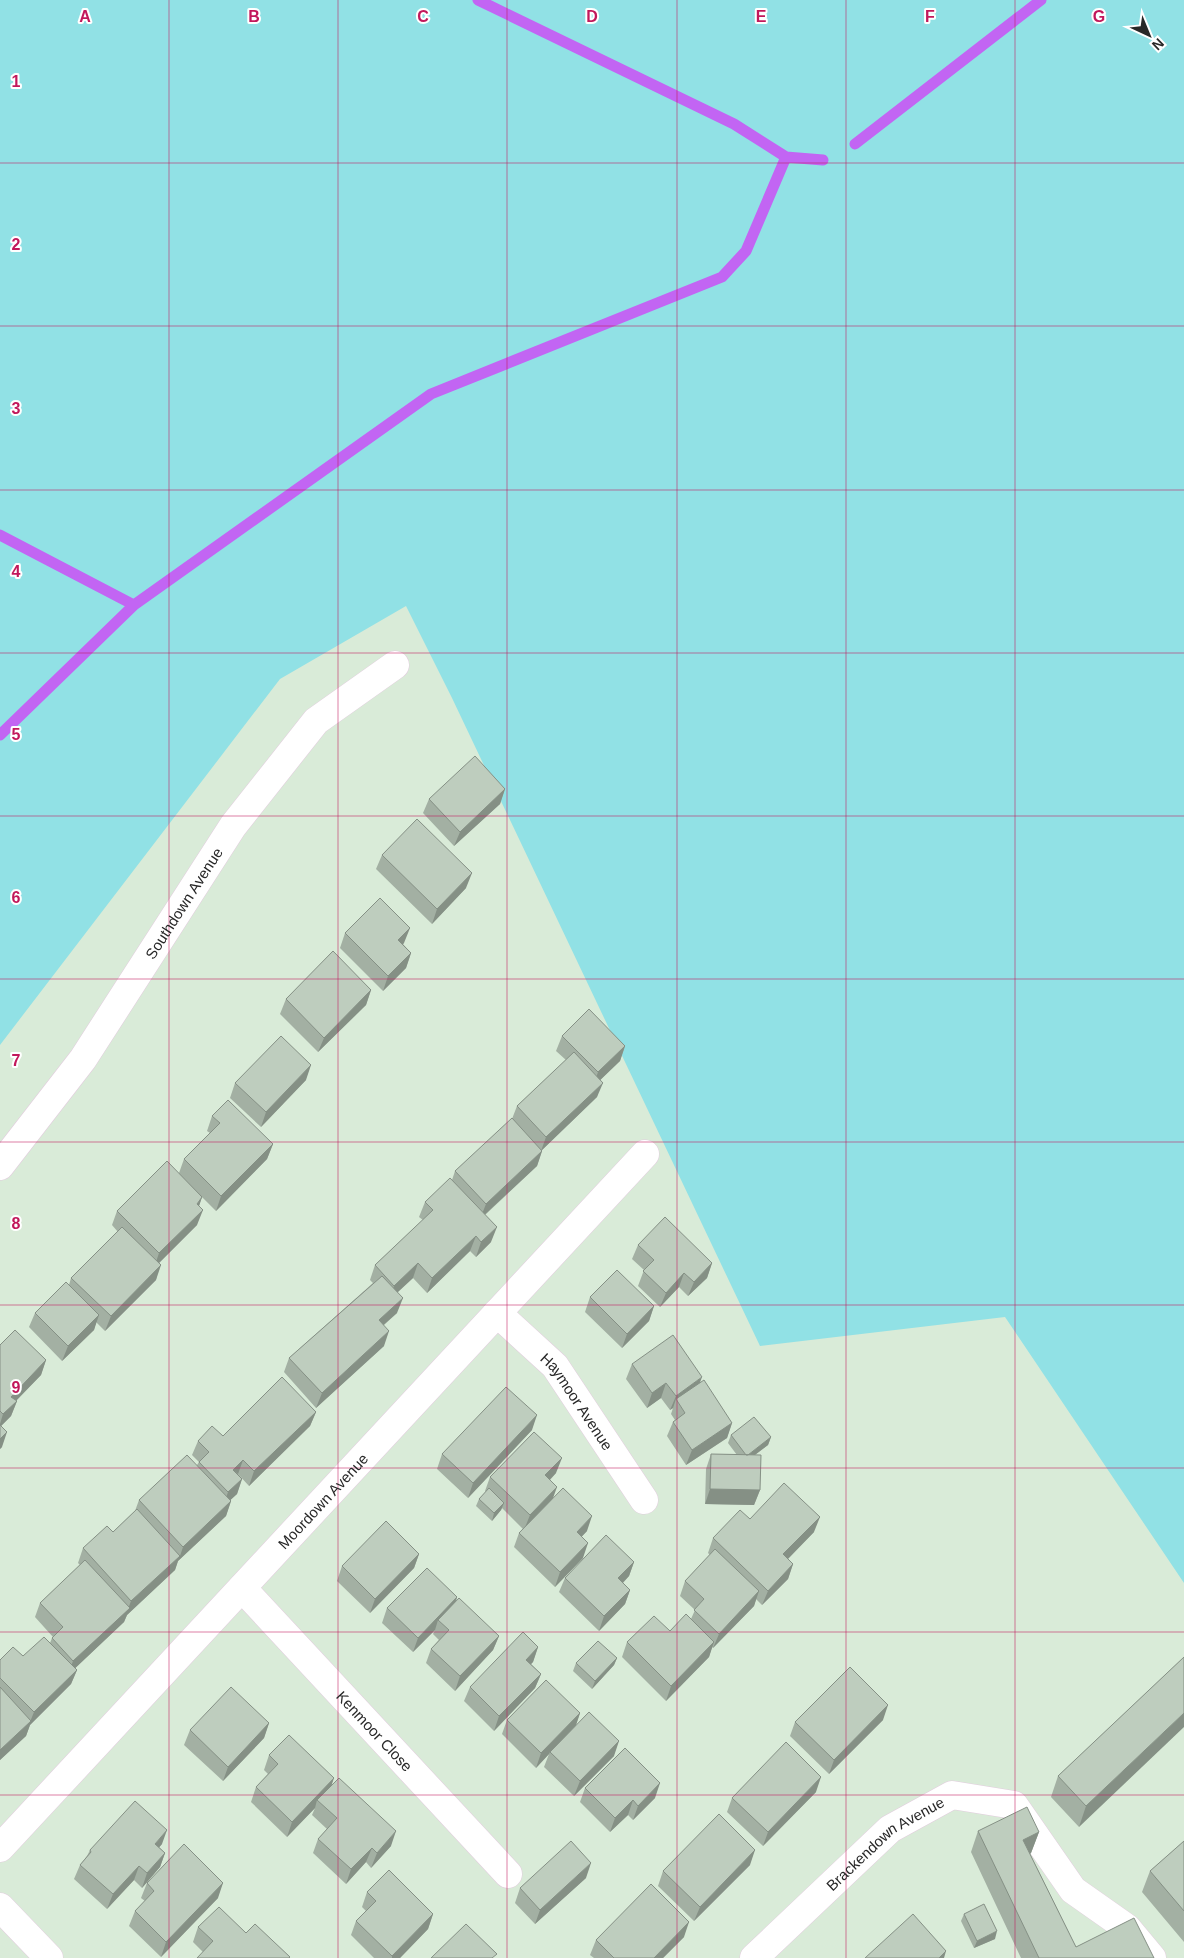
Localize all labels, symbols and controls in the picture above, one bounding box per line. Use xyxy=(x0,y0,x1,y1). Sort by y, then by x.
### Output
text: A xyxy=(79,8,91,25)
text: B xyxy=(248,8,260,25)
text: C xyxy=(417,8,429,25)
text: D xyxy=(586,8,598,25)
text: E xyxy=(756,8,767,25)
text: F xyxy=(925,8,935,25)
text: G xyxy=(1093,8,1105,25)
north arrow xyxy=(1124,10,1174,60)
text: N xyxy=(1149,35,1167,54)
text: 1 xyxy=(12,73,21,90)
text: 2 xyxy=(12,236,21,253)
text: 3 xyxy=(12,400,21,417)
text: 4 xyxy=(12,563,21,580)
text: 5 xyxy=(12,726,21,743)
street label: Southdown Avenue xyxy=(141,844,226,962)
text: 6 xyxy=(12,889,21,906)
text: 7 xyxy=(12,1052,21,1069)
text: 8 xyxy=(12,1215,21,1232)
street label: Haymoor Avenue xyxy=(537,1349,617,1453)
text: 9 xyxy=(12,1379,21,1396)
street label: Moordown Avenue xyxy=(274,1450,371,1552)
street label: Kenmoor Close xyxy=(333,1687,416,1774)
street label: Brackendown Avenue xyxy=(823,1793,947,1894)

